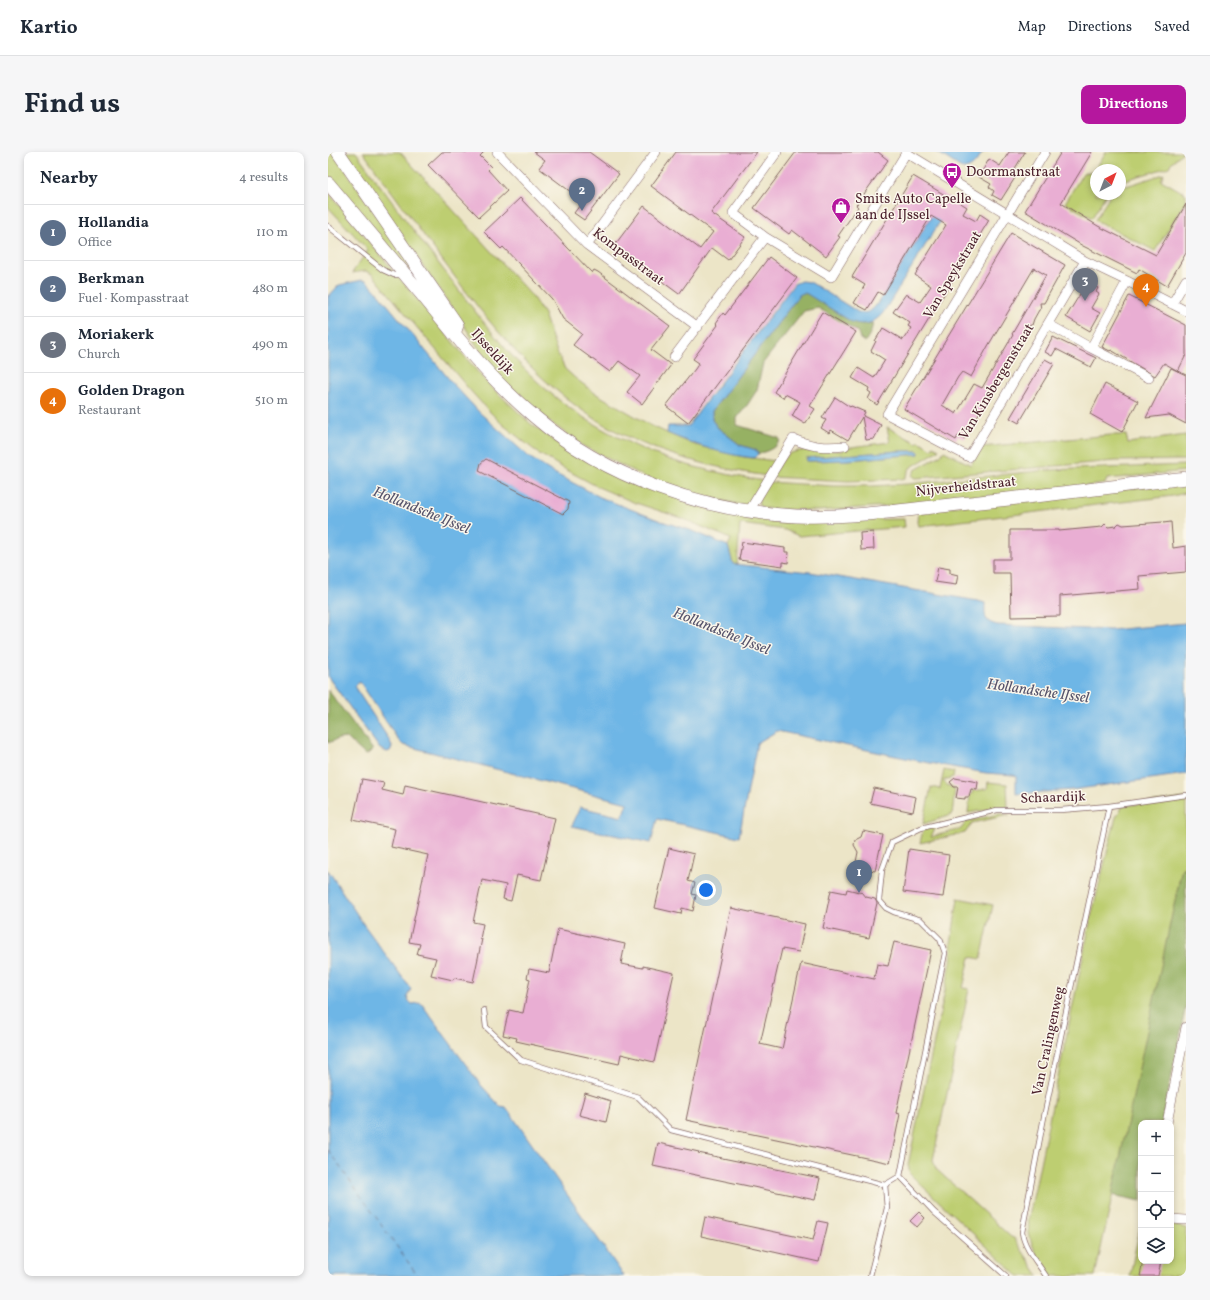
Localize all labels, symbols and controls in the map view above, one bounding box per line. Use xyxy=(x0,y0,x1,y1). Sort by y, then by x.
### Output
text: Kartio xyxy=(20,15,78,41)
text: Map xyxy=(1018,18,1046,37)
text: Directions xyxy=(1068,18,1132,37)
text: Saved xyxy=(1154,18,1190,37)
text: Find us xyxy=(24,85,120,124)
button: Directions xyxy=(1081,85,1186,124)
bus stop icon: Doormanstraat xyxy=(941,161,963,189)
place label: Doormanstraat xyxy=(966,163,1060,182)
north arrow xyxy=(1090,164,1126,200)
text: Nearby xyxy=(40,167,98,190)
text: 4 results xyxy=(239,169,288,187)
pin: 2 xyxy=(569,178,595,211)
place label: Smits Auto Capelle aan de IJssel xyxy=(855,190,972,225)
shop icon: Smits Auto Capelle aan de IJssel xyxy=(830,196,852,224)
text: Hollandia xyxy=(78,213,149,234)
text: 1 xyxy=(50,224,56,242)
text: 110 m xyxy=(256,224,288,242)
street label: Kompasstraat xyxy=(588,224,668,290)
street label: Van Speykstraat xyxy=(919,227,987,322)
text: Office xyxy=(78,234,112,252)
pin: 3 xyxy=(1072,268,1098,301)
text: Berkman xyxy=(78,269,145,290)
pin: 4 xyxy=(1133,274,1159,307)
text: 2 xyxy=(50,280,56,298)
text: 480 m xyxy=(252,280,288,298)
text: Fuel · Kompasstraat xyxy=(78,290,189,308)
street label: Van Kinsbergenstraat xyxy=(955,320,1039,444)
text: Moriakerk xyxy=(78,325,154,346)
street label: IJsseldijk xyxy=(466,325,518,379)
text: 3 xyxy=(50,336,56,354)
text: 490 m xyxy=(252,336,288,354)
text: Church xyxy=(78,346,120,364)
text: Golden Dragon xyxy=(78,381,185,402)
text: 4 xyxy=(49,392,57,410)
text: 510 m xyxy=(255,392,288,410)
text: Restaurant xyxy=(78,402,141,420)
street label: Nijverheidstraat xyxy=(915,472,1017,502)
water label: Hollandsche IJssel xyxy=(369,482,473,540)
water label: Hollandsche IJssel xyxy=(669,603,773,661)
water label: Hollandsche IJssel xyxy=(985,674,1091,710)
street label: Schaardijk xyxy=(1020,787,1086,809)
pin: 1 xyxy=(846,860,872,893)
your location xyxy=(696,880,716,900)
street label: Van Cralingenweg xyxy=(1028,985,1070,1097)
map controls xyxy=(1138,1120,1174,1264)
button: + xyxy=(1138,1120,1174,1156)
button: − xyxy=(1138,1156,1174,1192)
button: locate xyxy=(1138,1192,1174,1228)
button: layers xyxy=(1138,1228,1174,1264)

